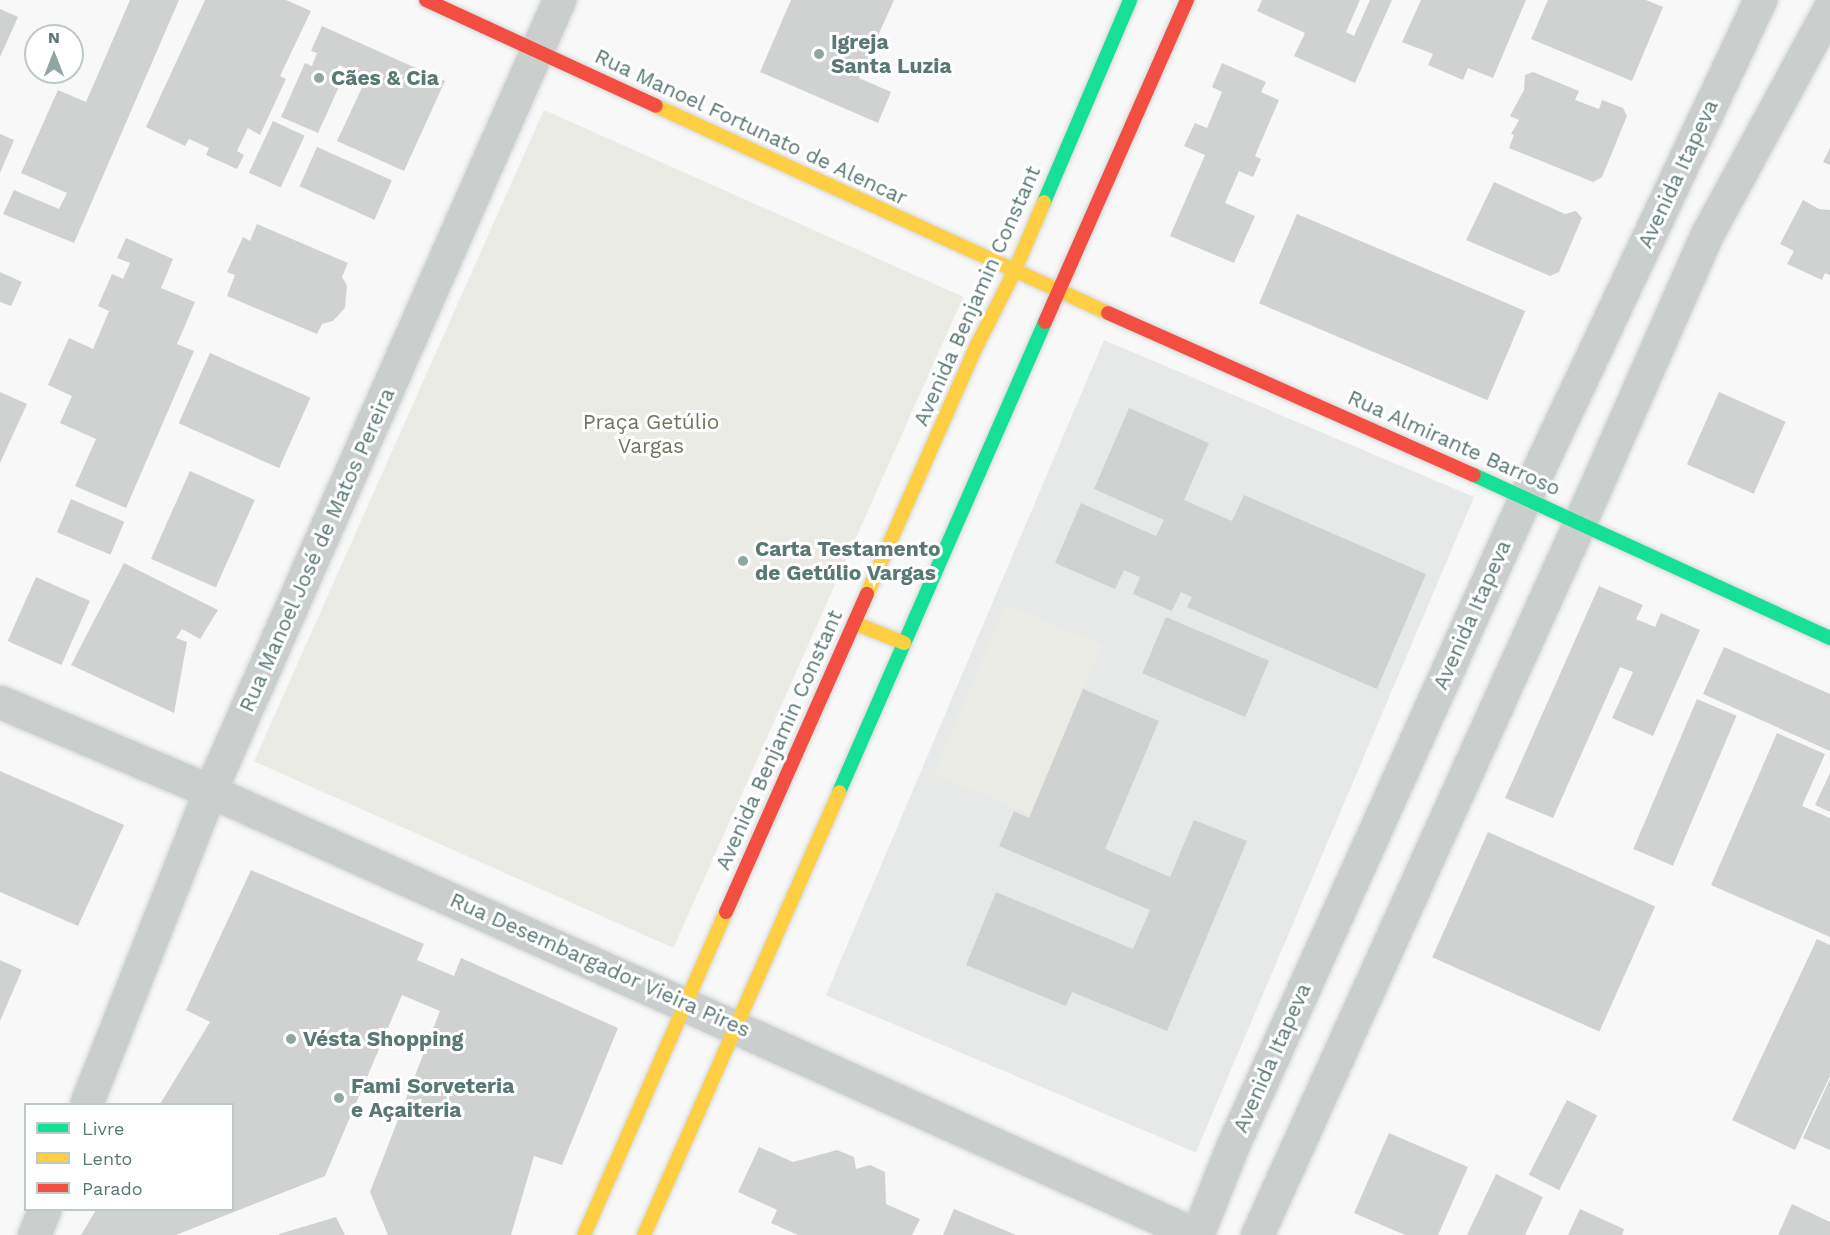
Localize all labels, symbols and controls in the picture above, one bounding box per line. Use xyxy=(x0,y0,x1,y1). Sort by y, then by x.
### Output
north arrow xyxy=(24,24,84,84)
text: N xyxy=(48,28,60,47)
place label: Igreja Santa Luzia xyxy=(831,29,952,79)
street label: Rua Manoel Fortunato de Alencar xyxy=(590,43,912,211)
marker: Igreja Santa Luzia xyxy=(812,47,826,61)
place label: Cães & Cia xyxy=(331,65,439,91)
marker: Cães & Cia xyxy=(312,71,326,85)
street label: Avenida Itapeva xyxy=(1632,96,1724,252)
street label: Avenida Benjamin Constant xyxy=(908,162,1046,430)
street label: Rua Manoel José de Matos Pereira xyxy=(234,383,400,717)
street label: Rua Almirante Barroso xyxy=(1343,384,1565,502)
park label: Praça Getúlio Vargas xyxy=(582,409,720,459)
place label: Carta Testamento de Getúlio Vargas xyxy=(755,536,941,586)
street label: Avenida Itapeva xyxy=(1428,536,1516,694)
marker: Carta Testamento de Getúlio Vargas xyxy=(736,554,750,568)
street label: Avenida Benjamin Constant xyxy=(710,606,848,874)
street label: Rua Desembargador Vieira Pires xyxy=(445,887,755,1043)
street label: Avenida Itapeva xyxy=(1228,979,1316,1137)
place label: Vésta Shopping xyxy=(303,1026,463,1052)
marker: Vésta Shopping xyxy=(284,1032,298,1046)
place label: Fami Sorveteria e Açaiteria xyxy=(351,1073,514,1123)
marker: Fami Sorveteria e Açaiteria xyxy=(332,1091,346,1105)
legend xyxy=(24,1103,234,1211)
text: Livre xyxy=(82,1118,124,1139)
text: Lento xyxy=(82,1148,132,1169)
text: Parado xyxy=(82,1178,143,1199)

